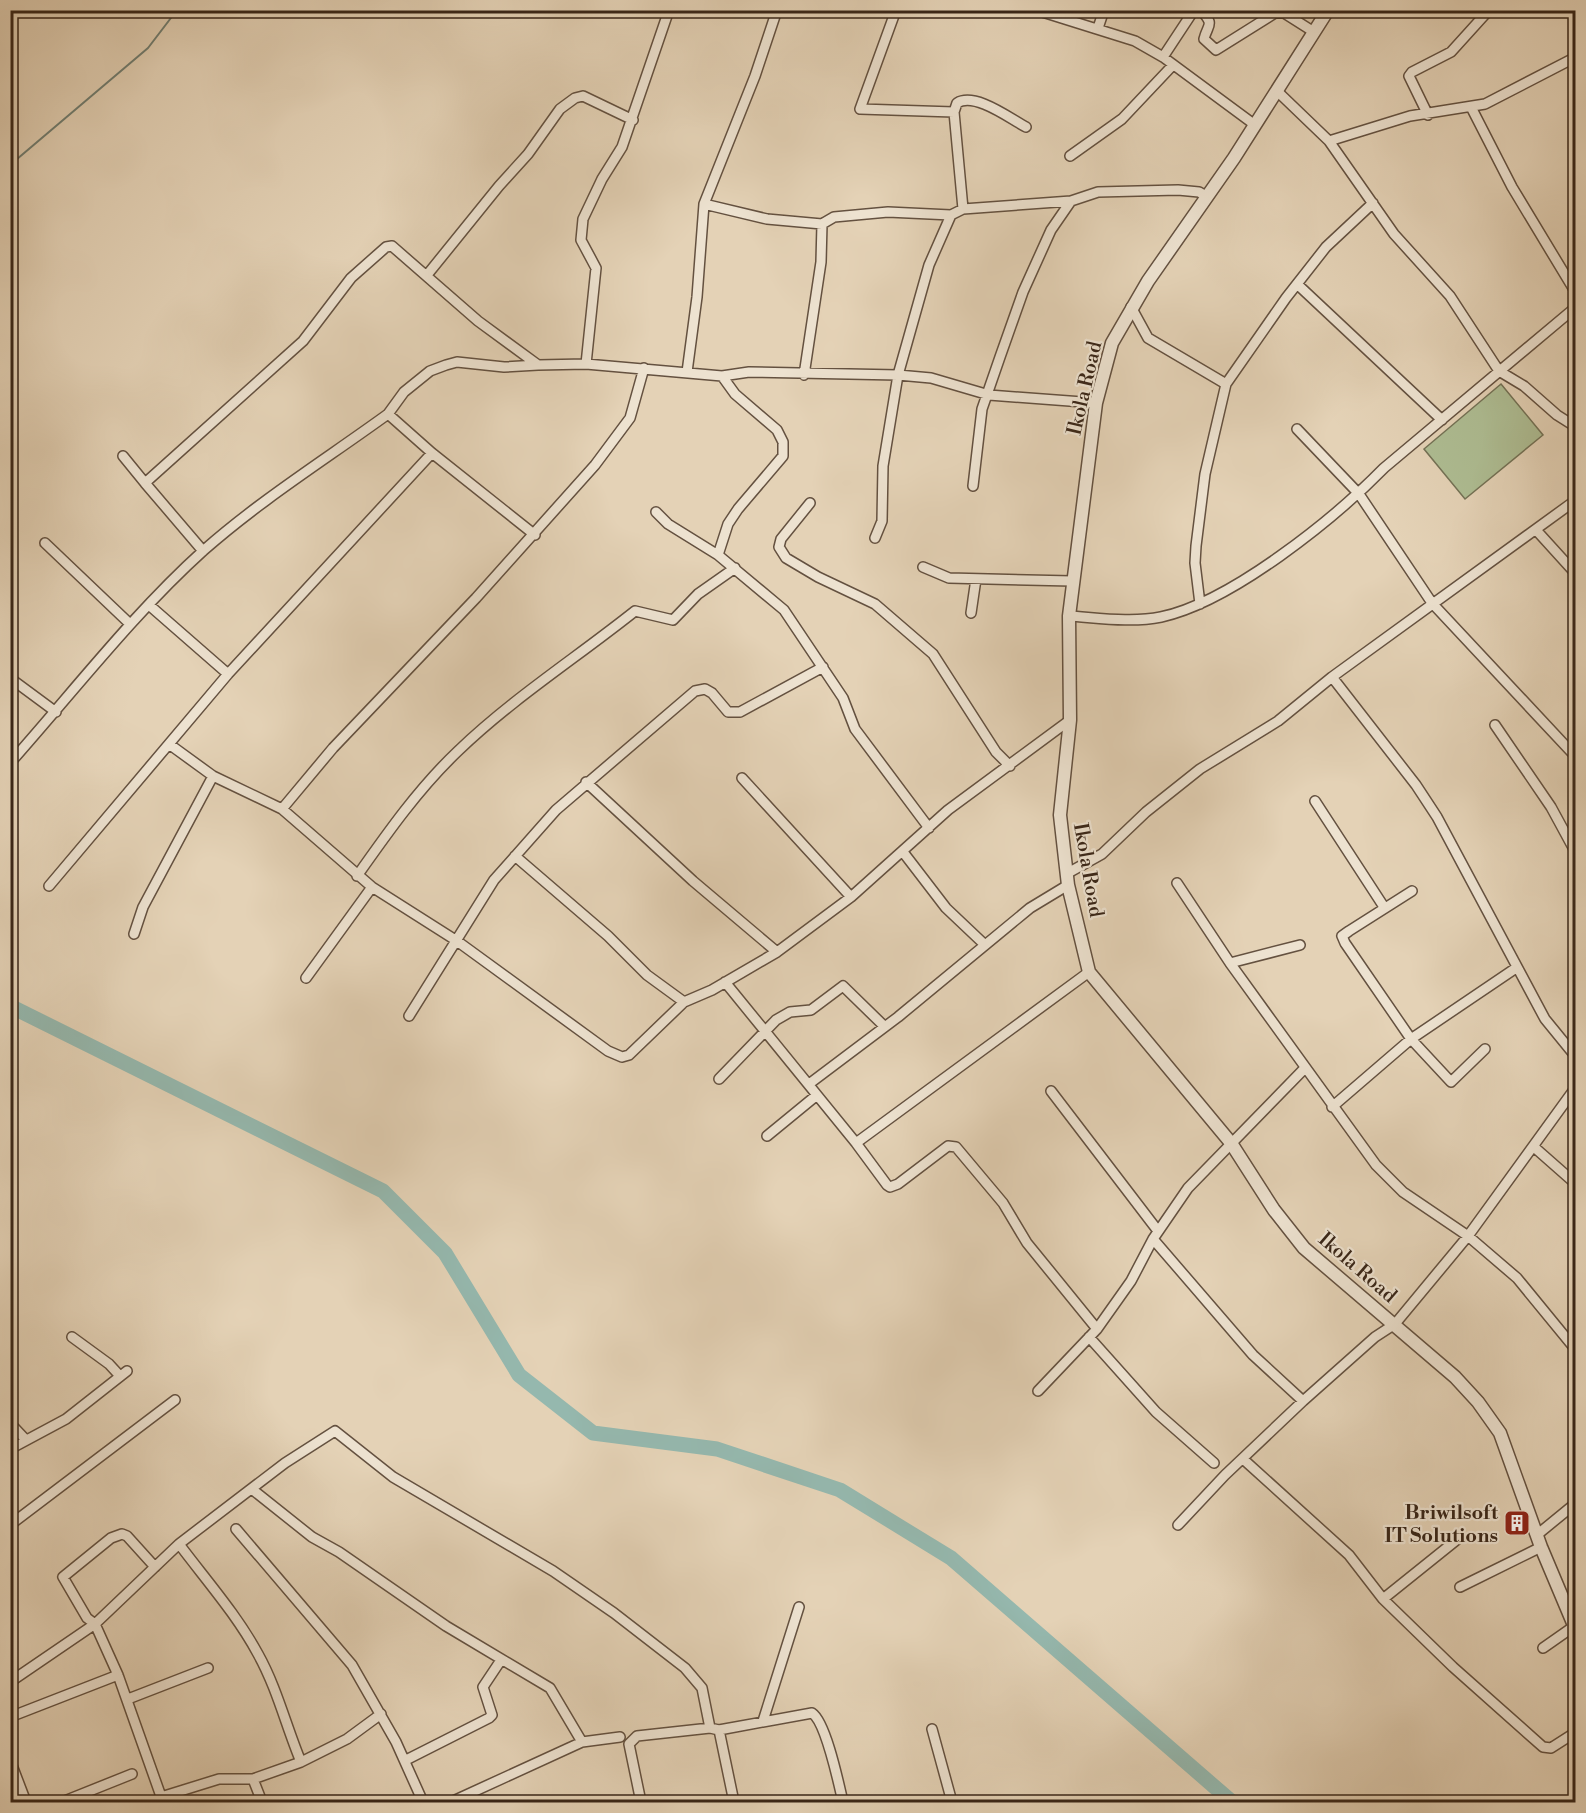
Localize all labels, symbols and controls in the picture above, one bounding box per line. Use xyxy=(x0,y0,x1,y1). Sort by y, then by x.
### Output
street label: Ikola Road xyxy=(1063,338,1109,438)
street label: Ikola Road xyxy=(1067,821,1108,920)
street label: Ikola Road xyxy=(1313,1227,1402,1309)
place label: Briwilsoft IT Solutions xyxy=(1385,1501,1499,1549)
building icon: Briwilsoft IT Solutions xyxy=(1502,1508,1532,1538)

